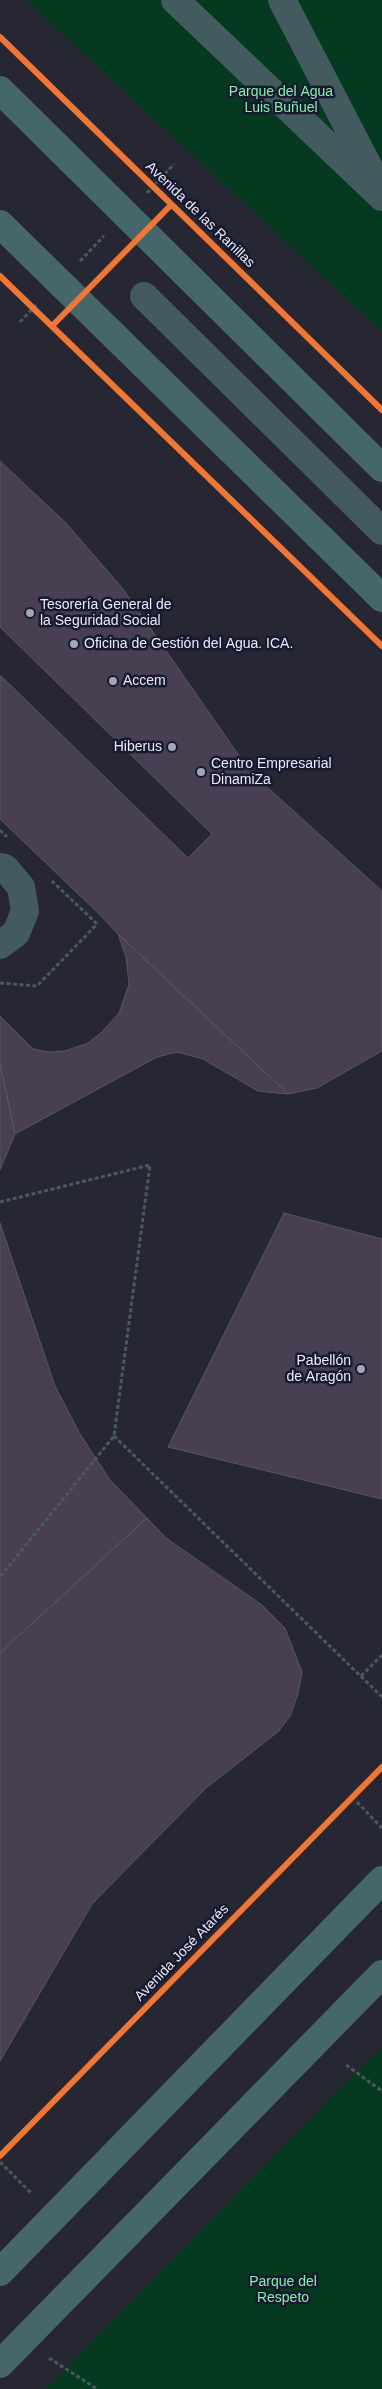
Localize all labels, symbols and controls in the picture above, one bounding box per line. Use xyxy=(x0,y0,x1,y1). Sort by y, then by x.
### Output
park label: Parque del Agua Luis Buñuel xyxy=(229,84,333,116)
street label: Avenida de las Ranillas xyxy=(142,158,258,272)
place label: Tesorería General de la Seguridad Social xyxy=(40,597,172,630)
marker: Tesorería General de la Seguridad Social xyxy=(24,607,36,619)
place label: Oficina de Gestión del Agua. ICA. xyxy=(84,636,293,652)
marker: Oficina de Gestión del Agua. ICA. xyxy=(68,638,80,650)
place label: Accem xyxy=(123,673,166,689)
marker: Accem xyxy=(107,675,119,687)
place label: Hiberus xyxy=(114,739,162,755)
marker: Hiberus xyxy=(166,741,178,753)
place label: Centro Empresarial DinamiZa xyxy=(211,756,332,789)
marker: Centro Empresarial DinamiZa xyxy=(195,766,207,778)
place label: Pabellón de Aragón xyxy=(286,1353,351,1385)
marker: Pabellón de Aragón xyxy=(355,1363,367,1375)
street label: Avenida José Atarés xyxy=(131,1901,233,2005)
park label: Parque del Respeto xyxy=(249,2274,317,2306)

